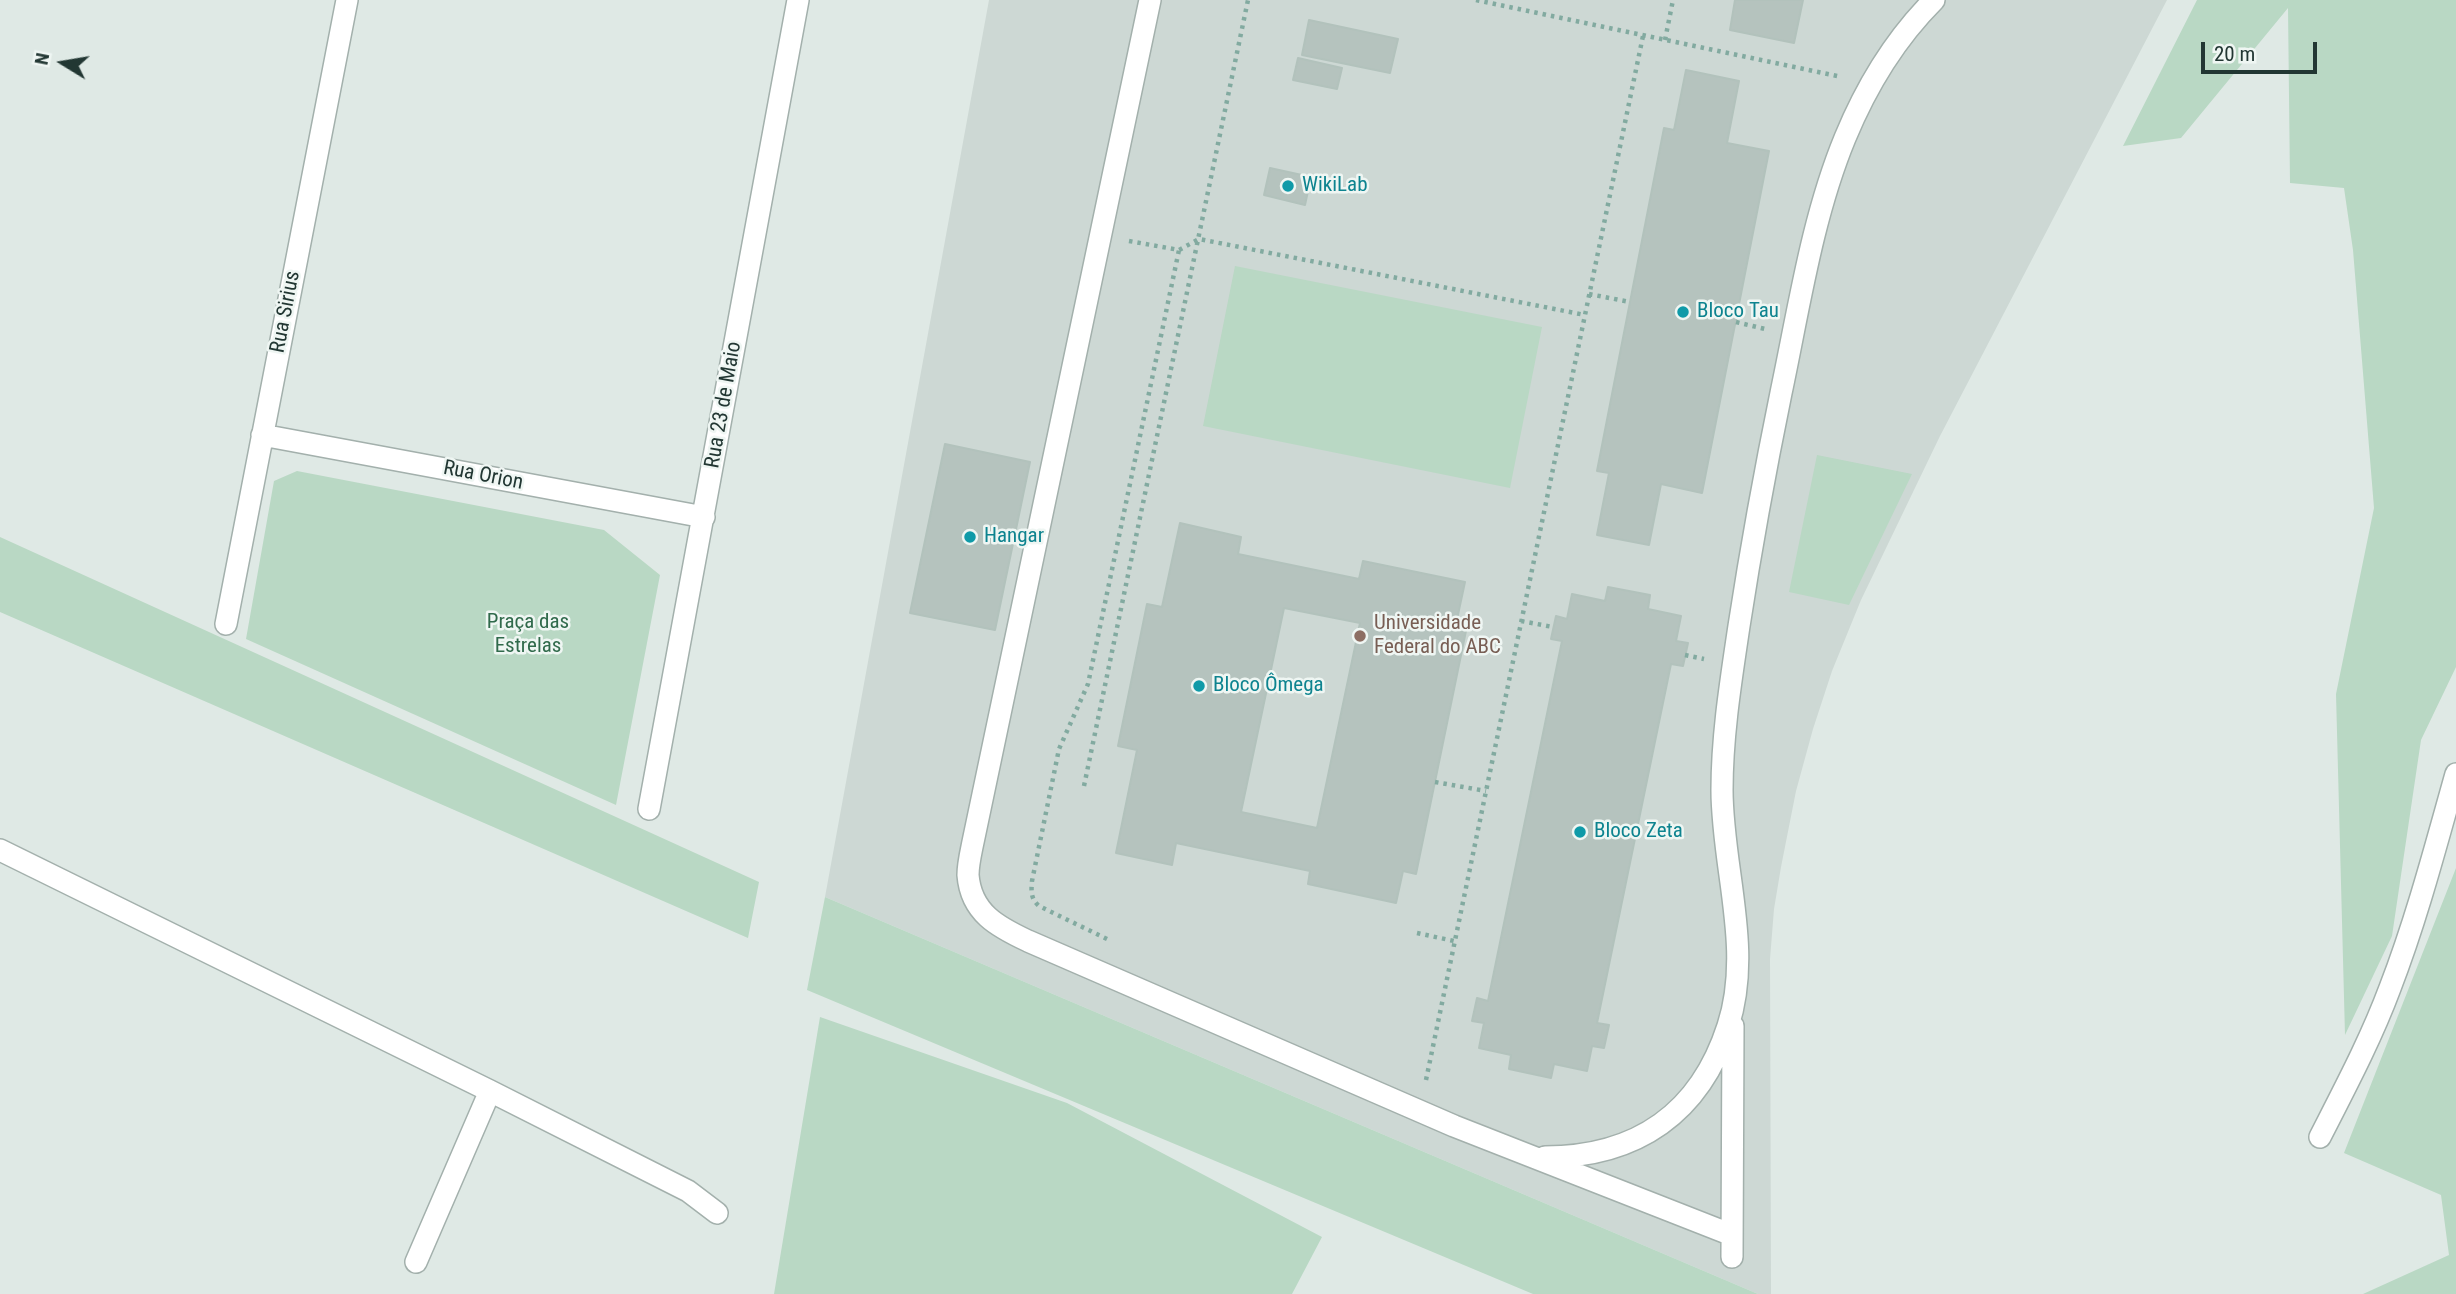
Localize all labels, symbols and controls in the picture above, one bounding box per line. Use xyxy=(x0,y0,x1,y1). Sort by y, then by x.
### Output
north arrow xyxy=(28,28,98,98)
scale bar xyxy=(2204,28,2320,72)
text: 20 m xyxy=(2214,42,2255,66)
text: N xyxy=(29,51,54,67)
place label: WikiLab xyxy=(1302,173,1368,199)
marker: WikiLab xyxy=(1280,178,1296,194)
street label: Rua Sirius xyxy=(266,269,306,355)
place label: Bloco Tau xyxy=(1697,299,1779,325)
marker: Bloco Tau xyxy=(1675,304,1691,320)
street label: Rua 23 de Maio xyxy=(700,340,748,470)
street label: Rua Orion xyxy=(441,456,525,496)
place label: Hangar xyxy=(984,524,1044,550)
marker: Hangar xyxy=(962,529,978,545)
park label: Praça das Estrelas xyxy=(487,610,569,660)
place label: Universidade Federal do ABC xyxy=(1374,611,1501,661)
marker: Universidade Federal do ABC xyxy=(1352,628,1368,644)
place label: Bloco Ômega xyxy=(1213,673,1324,699)
marker: Bloco Ômega xyxy=(1191,678,1207,694)
place label: Bloco Zeta xyxy=(1594,819,1683,845)
marker: Bloco Zeta xyxy=(1572,824,1588,840)

